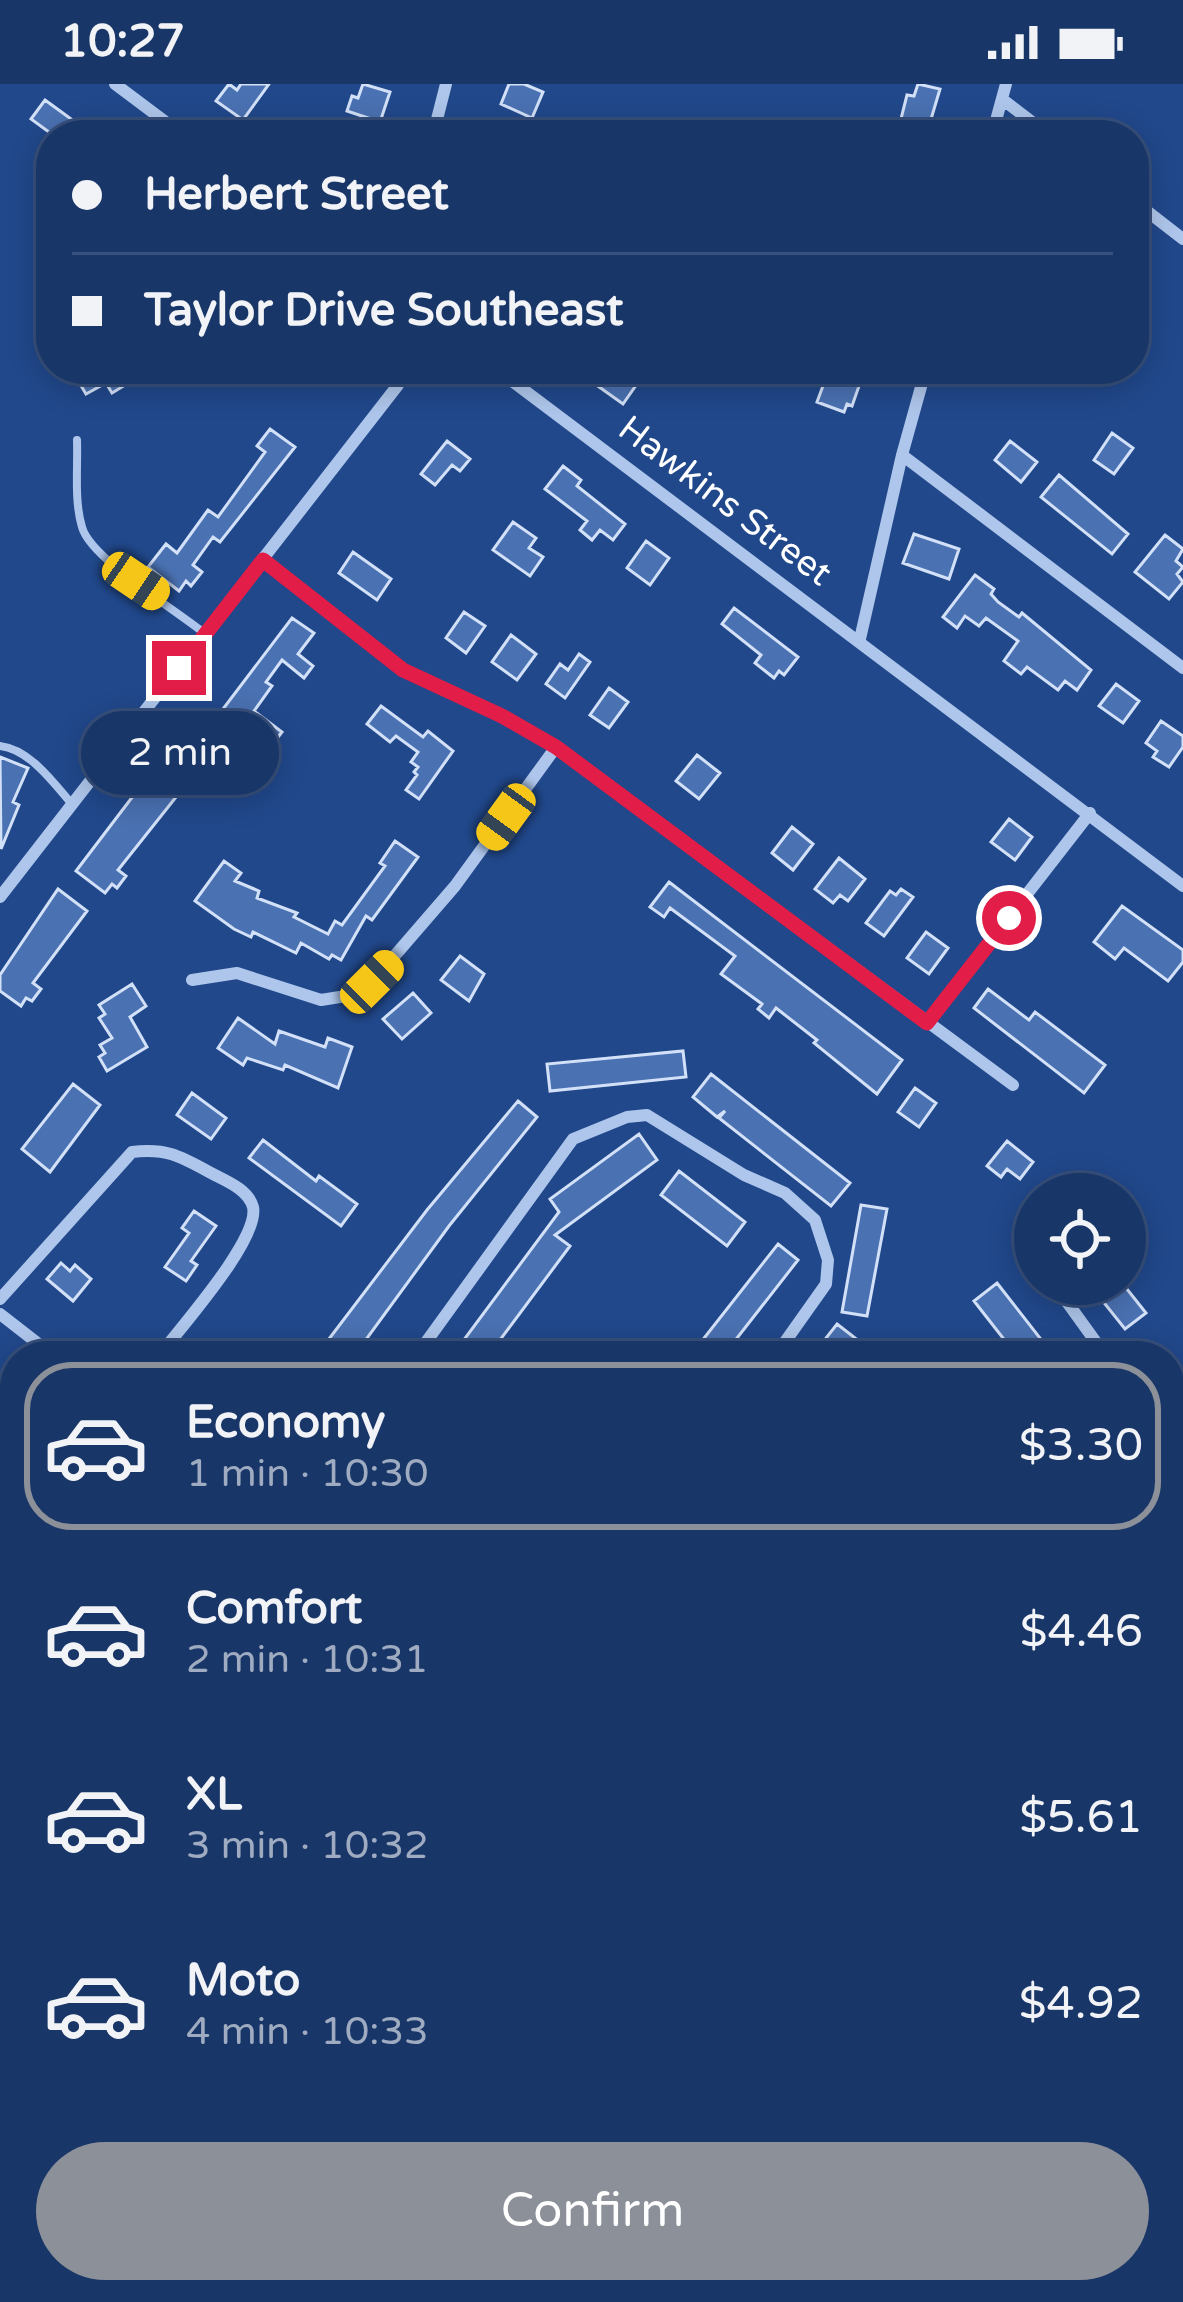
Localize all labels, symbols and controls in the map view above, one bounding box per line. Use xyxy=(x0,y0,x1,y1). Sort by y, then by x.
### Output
text: 10:27 xyxy=(60,15,185,69)
text: Herbert Street xyxy=(144,168,449,222)
text: Taylor Drive Southeast xyxy=(144,284,623,338)
street label: Hawkins Street xyxy=(610,407,840,595)
car xyxy=(96,546,176,616)
route end xyxy=(152,641,206,695)
callout: 2 min xyxy=(80,710,278,794)
text: 2 min xyxy=(128,729,232,776)
car xyxy=(470,777,542,857)
route start xyxy=(982,891,1036,945)
car xyxy=(334,944,410,1020)
map controls xyxy=(1014,1173,1146,1305)
button: locate xyxy=(1014,1173,1146,1305)
icon: car xyxy=(42,1392,150,1500)
text: Economy xyxy=(186,1396,385,1450)
text: $3.30 xyxy=(1019,1419,1143,1473)
text: 1 min · 10:30 xyxy=(186,1450,428,1497)
icon: car xyxy=(42,1578,150,1686)
text: Comfort xyxy=(186,1582,362,1636)
text: $4.46 xyxy=(1020,1605,1143,1659)
text: 2 min · 10:31 xyxy=(186,1636,428,1683)
icon: car xyxy=(42,1764,150,1872)
text: XL xyxy=(186,1768,242,1822)
text: $5.61 xyxy=(1019,1791,1143,1845)
text: 3 min · 10:32 xyxy=(186,1822,428,1869)
icon: car xyxy=(42,1950,150,2058)
text: Moto xyxy=(186,1954,300,2008)
text: $4.92 xyxy=(1019,1977,1143,2031)
text: 4 min · 10:33 xyxy=(186,2008,428,2055)
button: Confirm xyxy=(36,2142,1149,2280)

